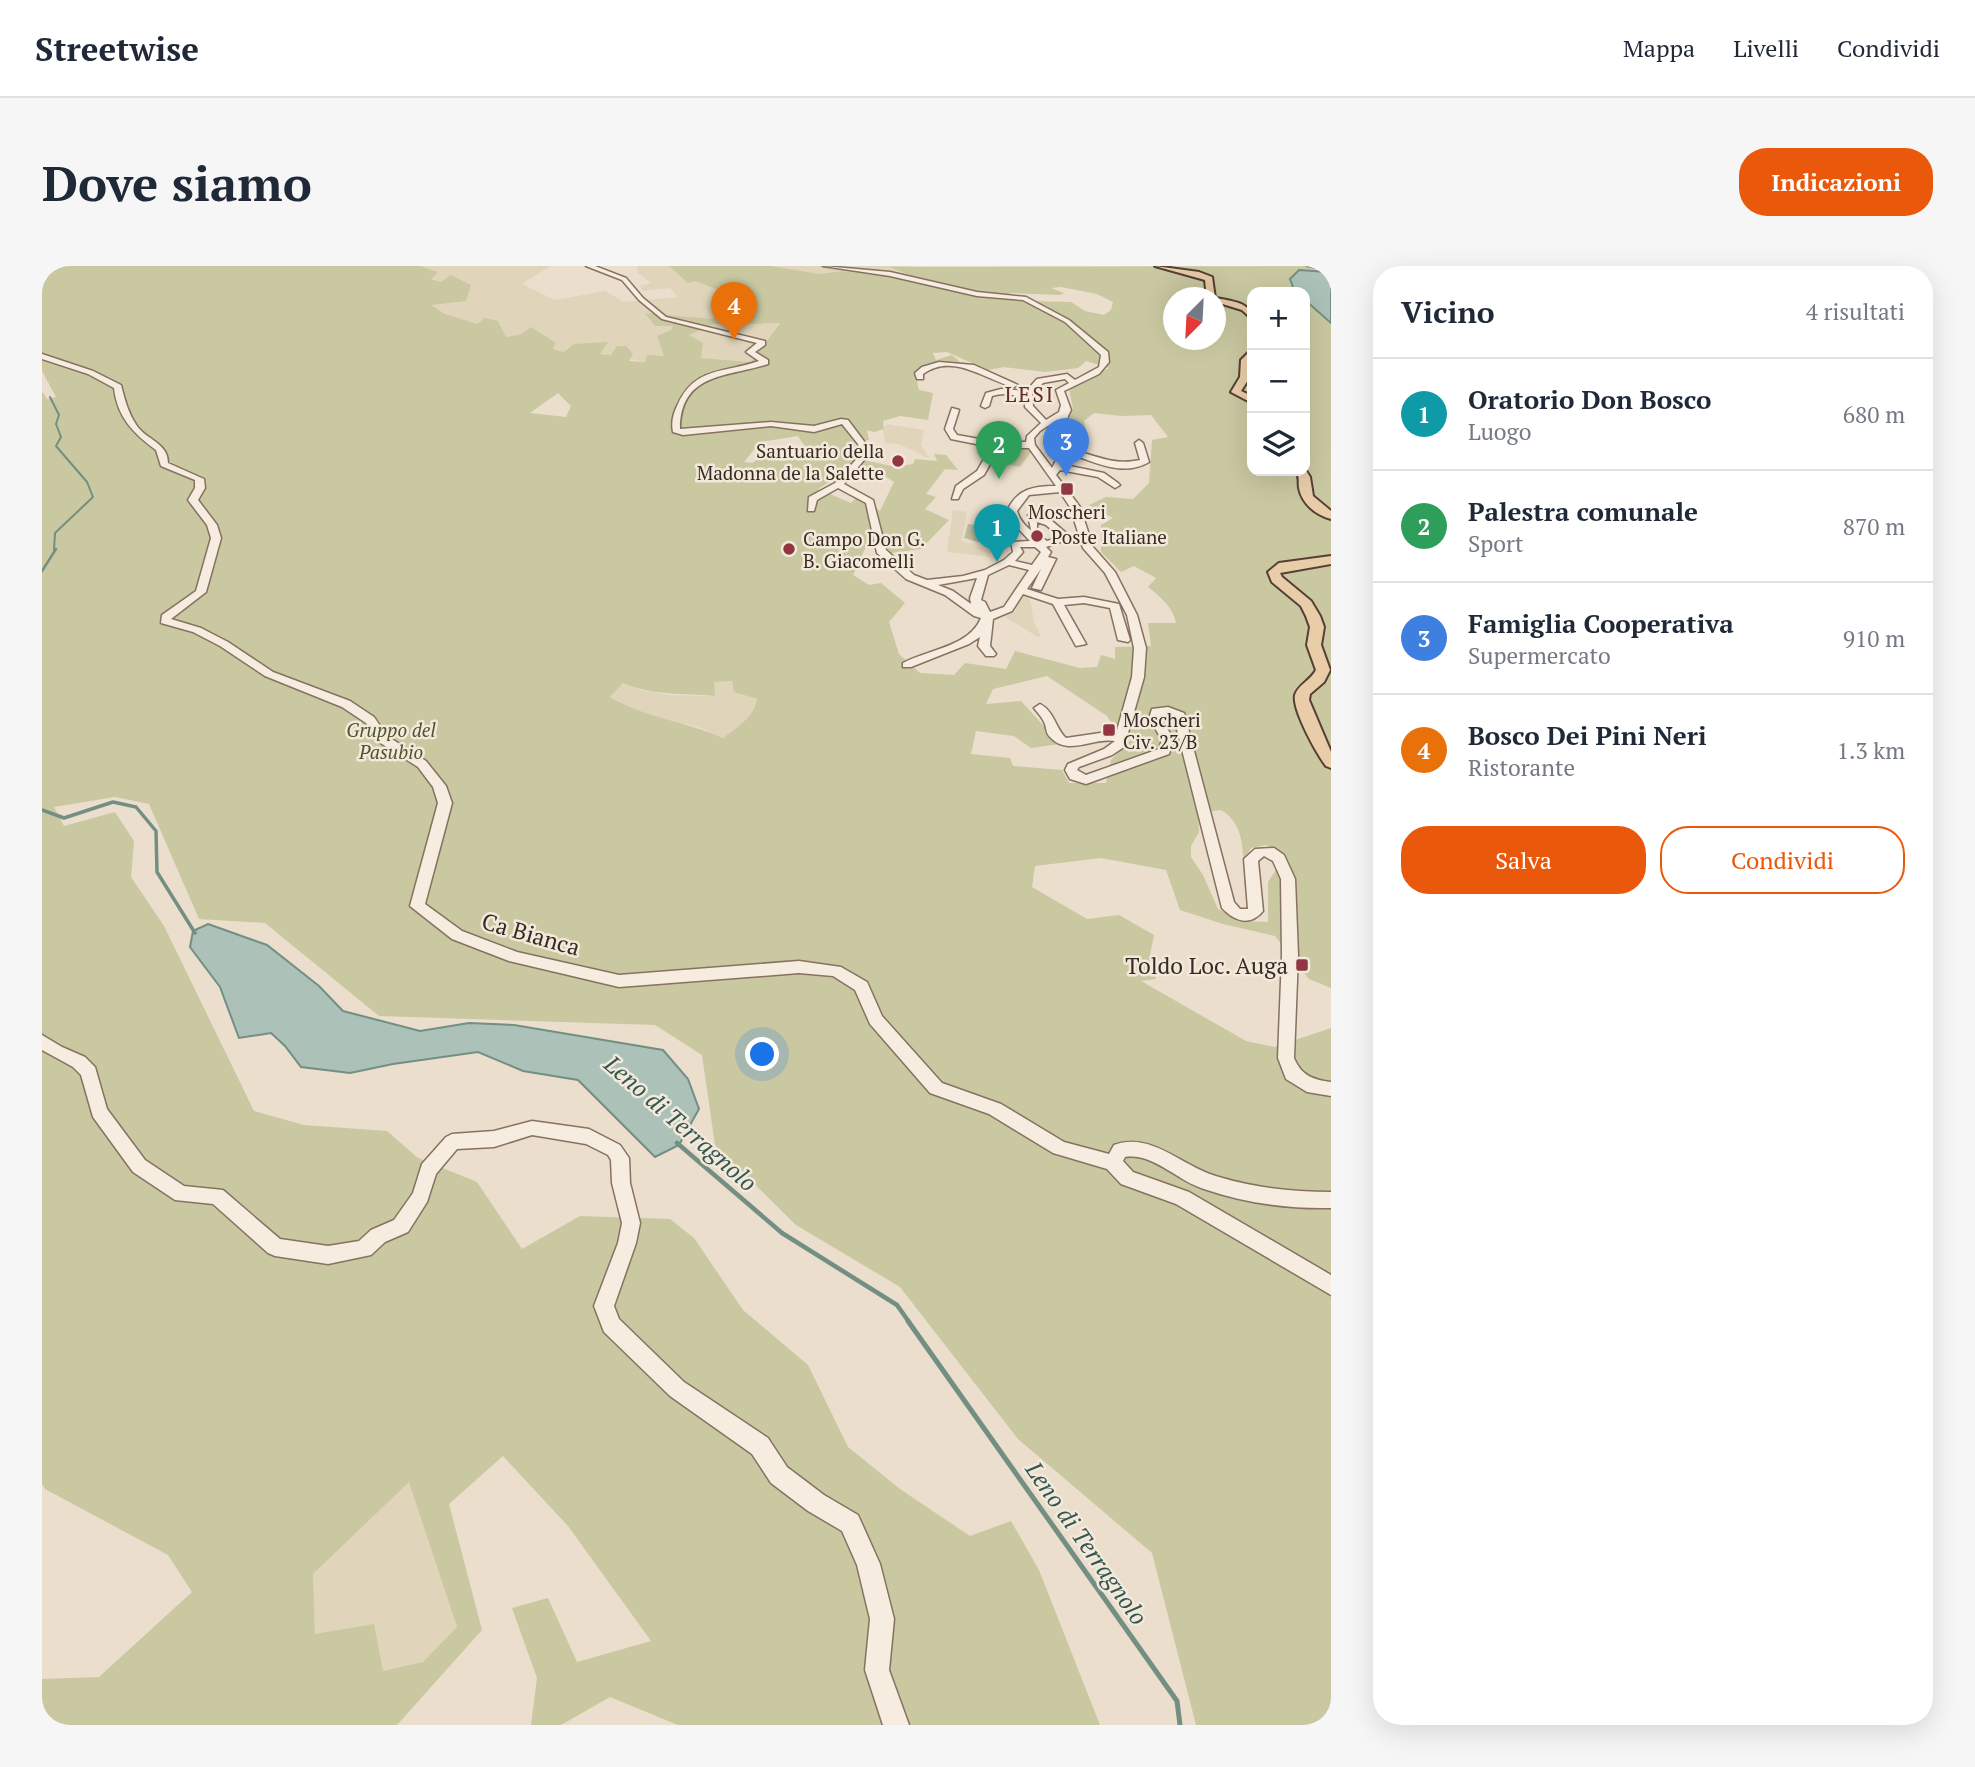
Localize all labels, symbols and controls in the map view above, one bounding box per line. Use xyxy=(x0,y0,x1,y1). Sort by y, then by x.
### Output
text: Streetwise xyxy=(35,27,199,70)
text: Mappa xyxy=(1623,32,1695,64)
text: Livelli xyxy=(1733,32,1799,64)
text: Condividi xyxy=(1837,32,1940,64)
button: Indicazioni xyxy=(1739,148,1933,216)
text: Dove siamo xyxy=(42,150,312,215)
pin: 4 xyxy=(711,282,757,340)
north arrow xyxy=(1163,287,1226,350)
map controls xyxy=(1247,287,1310,476)
button: + xyxy=(1247,287,1310,350)
text: Vicino xyxy=(1401,292,1495,332)
text: 4 risultati xyxy=(1806,296,1905,327)
button: − xyxy=(1247,350,1310,413)
district label: LESI xyxy=(1005,380,1055,408)
text: Oratorio Don Bosco xyxy=(1468,382,1711,416)
text: 1 xyxy=(1418,399,1431,430)
text: 680 m xyxy=(1843,399,1905,430)
button: layers xyxy=(1247,413,1310,476)
text: Luogo xyxy=(1468,416,1531,447)
pin: 3 xyxy=(1043,418,1089,476)
pin: 2 xyxy=(976,421,1022,479)
place label: Santuario della Madonna de la Salette xyxy=(697,438,884,485)
marker: Santuario della Madonna de la Salette xyxy=(890,453,906,469)
marker: Moscheri xyxy=(1059,481,1075,497)
text: Palestra comunale xyxy=(1468,494,1698,528)
place label: Moscheri xyxy=(1028,499,1106,524)
pin: 1 xyxy=(974,504,1020,562)
text: 2 xyxy=(1418,511,1431,542)
text: 870 m xyxy=(1843,511,1905,542)
place label: Poste Italiane xyxy=(1051,524,1167,549)
place label: Campo Don G. B. Giacomelli xyxy=(803,526,925,573)
marker: Poste Italiane xyxy=(1029,528,1045,544)
text: Sport xyxy=(1468,528,1523,559)
marker: Campo Don G. B. Giacomelli xyxy=(781,541,797,557)
text: Famiglia Cooperativa xyxy=(1468,606,1734,640)
text: 3 xyxy=(1418,623,1431,654)
text: 910 m xyxy=(1843,623,1905,654)
text: Supermercato xyxy=(1468,640,1611,671)
place label: Moscheri Civ. 23/B xyxy=(1123,707,1201,754)
park label: Gruppo del Pasubio xyxy=(346,717,436,764)
text: Bosco Dei Pini Neri xyxy=(1468,718,1707,752)
marker: Moscheri Civ. 23/B xyxy=(1101,722,1117,738)
text: 4 xyxy=(1418,735,1431,766)
text: 1.3 km xyxy=(1837,735,1905,766)
text: Ristorante xyxy=(1468,752,1575,783)
button: Salva xyxy=(1401,826,1646,894)
button: Condividi xyxy=(1660,826,1905,894)
street label: Ca Bianca xyxy=(478,905,584,963)
place label: Toldo Loc. Auga xyxy=(1125,950,1288,981)
marker: Toldo Loc. Auga xyxy=(1294,957,1310,973)
your location xyxy=(745,1037,779,1071)
water label: Leno di Terragnolo xyxy=(597,1047,764,1198)
water label: Leno di Terragnolo xyxy=(1018,1454,1155,1631)

